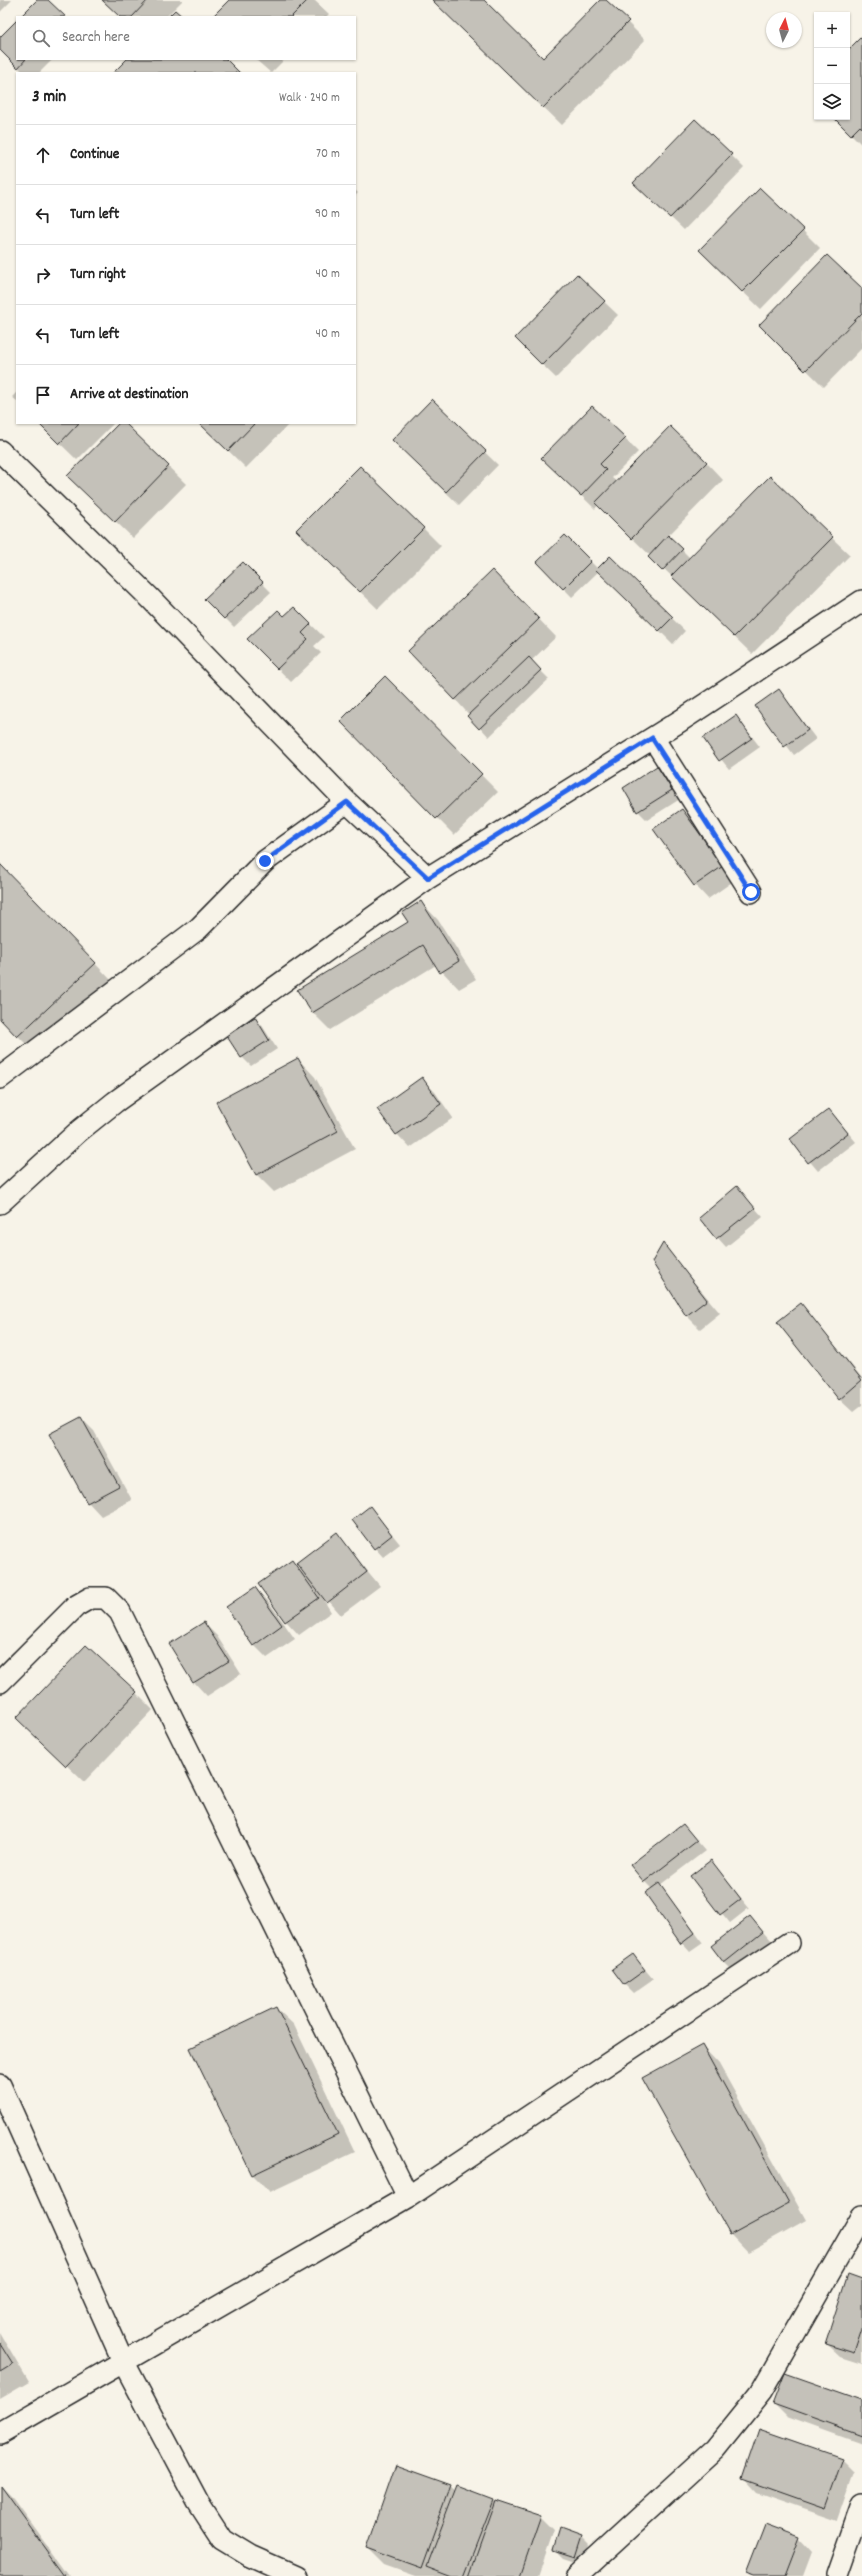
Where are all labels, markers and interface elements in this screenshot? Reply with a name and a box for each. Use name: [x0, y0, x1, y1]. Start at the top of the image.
north arrow: [766, 12, 802, 48]
map controls: [814, 12, 850, 120]
button: +: [814, 12, 850, 48]
search box: [16, 16, 356, 60]
icon: search: [30, 27, 52, 49]
text: Search here: [62, 27, 130, 49]
button: −: [814, 48, 850, 84]
button: layers: [814, 84, 850, 120]
text: 3 min: [32, 86, 66, 110]
text: Walk · 240 m: [279, 89, 340, 108]
icon: ahead: [32, 144, 54, 166]
text: Continue: [70, 144, 119, 166]
text: 70 m: [316, 145, 340, 164]
icon: left: [32, 204, 54, 226]
text: Turn left: [70, 204, 119, 226]
text: 90 m: [315, 205, 340, 224]
icon: right: [32, 264, 54, 286]
text: Turn right: [70, 264, 126, 286]
text: 40 m: [316, 265, 340, 284]
icon: left: [32, 324, 54, 346]
text: Turn left: [70, 324, 119, 346]
text: 40 m: [316, 325, 340, 344]
icon: arrive: [32, 384, 54, 406]
text: Arrive at destination: [70, 384, 188, 406]
route end: [256, 852, 274, 870]
route start: [742, 883, 760, 901]

